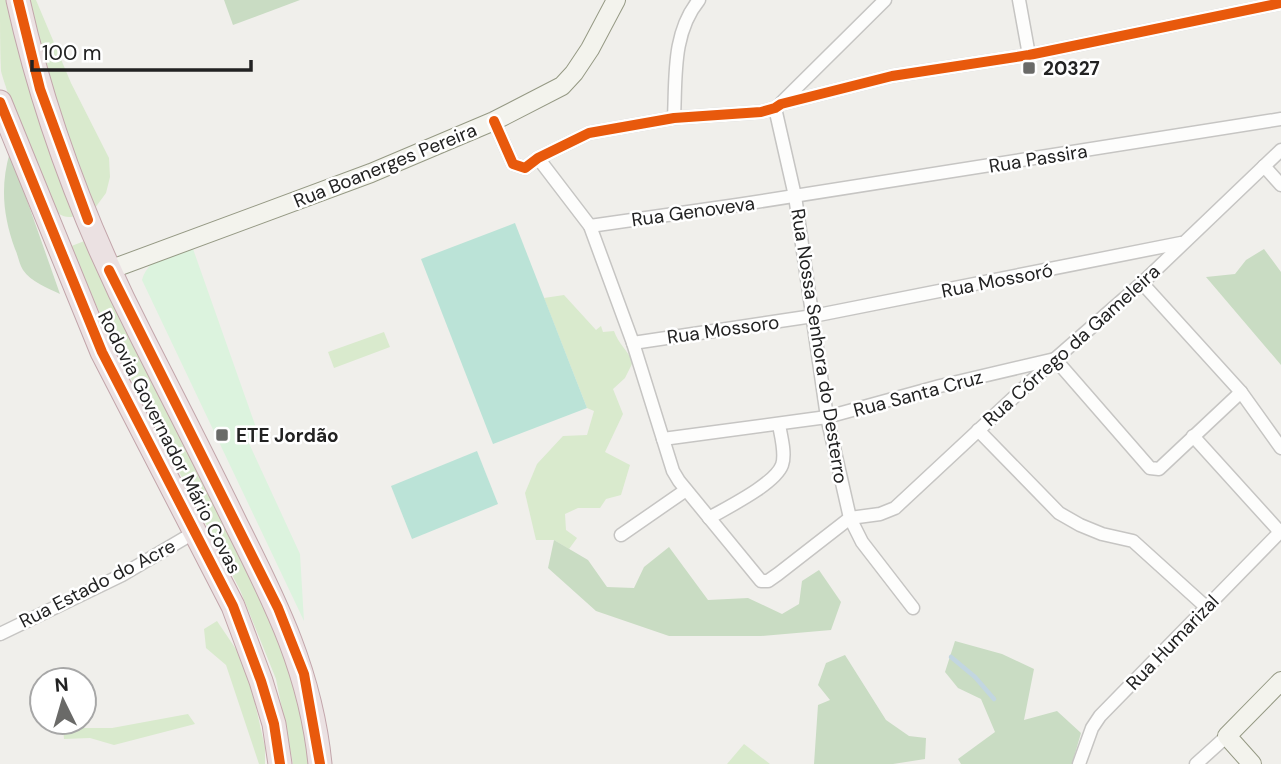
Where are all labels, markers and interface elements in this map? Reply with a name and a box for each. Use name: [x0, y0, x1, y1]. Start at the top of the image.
scale bar: [32, 28, 250, 72]
text: 100 m: [42, 39, 102, 67]
place label: 20327: [1043, 56, 1100, 81]
marker: 20327: [1021, 60, 1037, 76]
street label: Rua Boanerges Pereira: [290, 117, 480, 214]
street label: Rua Passira: [987, 138, 1089, 179]
street label: Rua Genoveva: [630, 190, 756, 233]
street label: Rua Nossa Senhora do Desterro: [785, 207, 854, 485]
street label: Rua Mossoró: [939, 257, 1055, 304]
street label: Rua Córrego da Gameleira: [977, 259, 1165, 432]
street label: Rodovia Governador Mário Covas: [92, 307, 247, 578]
street label: Rua Mossoro: [665, 309, 781, 350]
street label: Rua Santa Cruz: [851, 364, 986, 423]
place label: ETE Jordão: [236, 423, 339, 448]
marker: ETE Jordão: [214, 427, 230, 443]
street label: Rua Estado do Acre: [15, 533, 180, 634]
street label: Rua Humarizal: [1120, 589, 1224, 695]
north arrow: [28, 666, 98, 736]
text: N: [54, 672, 70, 698]

